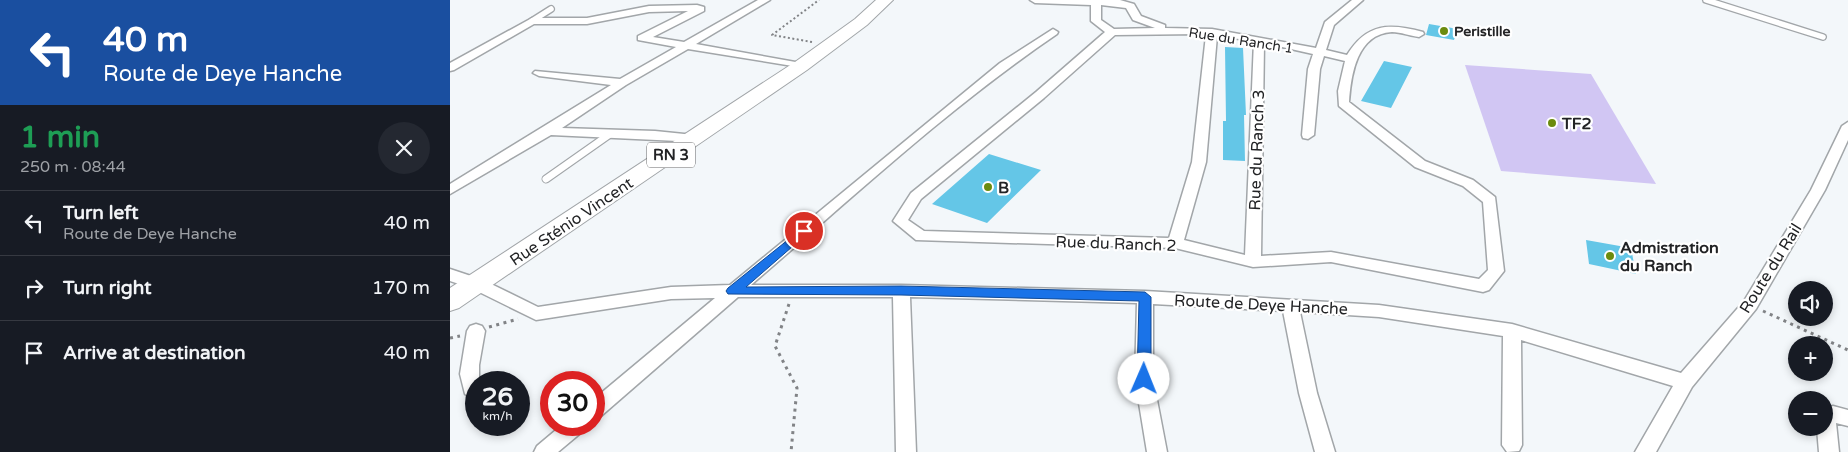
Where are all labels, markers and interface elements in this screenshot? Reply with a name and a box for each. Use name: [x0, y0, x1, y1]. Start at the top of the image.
text: 40 m: [103, 19, 188, 61]
icon: left: [20, 20, 85, 85]
place label: Peristille: [1454, 23, 1510, 40]
street label: Rue du Ranch 1: [1187, 24, 1295, 57]
marker: Peristille: [1438, 25, 1450, 37]
text: Route de Deye Hanche: [103, 61, 342, 87]
street label: Rue du Ranch 3: [1245, 89, 1269, 211]
place label: TF2: [1561, 114, 1592, 134]
marker: TF2: [1546, 117, 1558, 129]
text: 1 min: [20, 119, 100, 156]
button: close: [378, 122, 430, 174]
road number: RN 3: [647, 142, 695, 168]
text: 250 m · 08:44: [20, 157, 126, 177]
street label: Rue Sténio Vincent: [506, 173, 637, 270]
place label: B: [998, 178, 1009, 198]
marker: B: [982, 181, 994, 193]
text: Turn left: [63, 202, 139, 224]
icon: left: [20, 209, 48, 237]
pin: [783, 210, 825, 252]
text: 40 m: [384, 212, 430, 234]
icon: arrive: [790, 217, 818, 245]
street label: Route du Rail: [1735, 220, 1806, 317]
text: Route de Deye Hanche: [63, 224, 237, 244]
street label: Rue du Ranch 2: [1055, 232, 1177, 256]
place label: Admistration du Ranch: [1620, 238, 1719, 276]
marker: Admistration du Ranch: [1604, 250, 1616, 262]
icon: right: [20, 274, 48, 302]
text: Turn right: [63, 277, 151, 299]
text: 170 m: [372, 277, 430, 299]
map controls: [1788, 281, 1833, 436]
button: sound: [1788, 281, 1833, 326]
street label: Route de Deye Hanche: [1174, 290, 1348, 320]
button: +: [1788, 336, 1833, 381]
icon: arrive: [20, 339, 48, 367]
text: Arrive at destination: [63, 342, 246, 364]
text: 40 m: [384, 342, 430, 364]
position arrow: [1117, 352, 1169, 404]
speed limit sign: 30: [540, 371, 605, 436]
text: 26: [482, 382, 513, 412]
button: −: [1788, 391, 1833, 436]
text: km/h: [482, 409, 513, 423]

